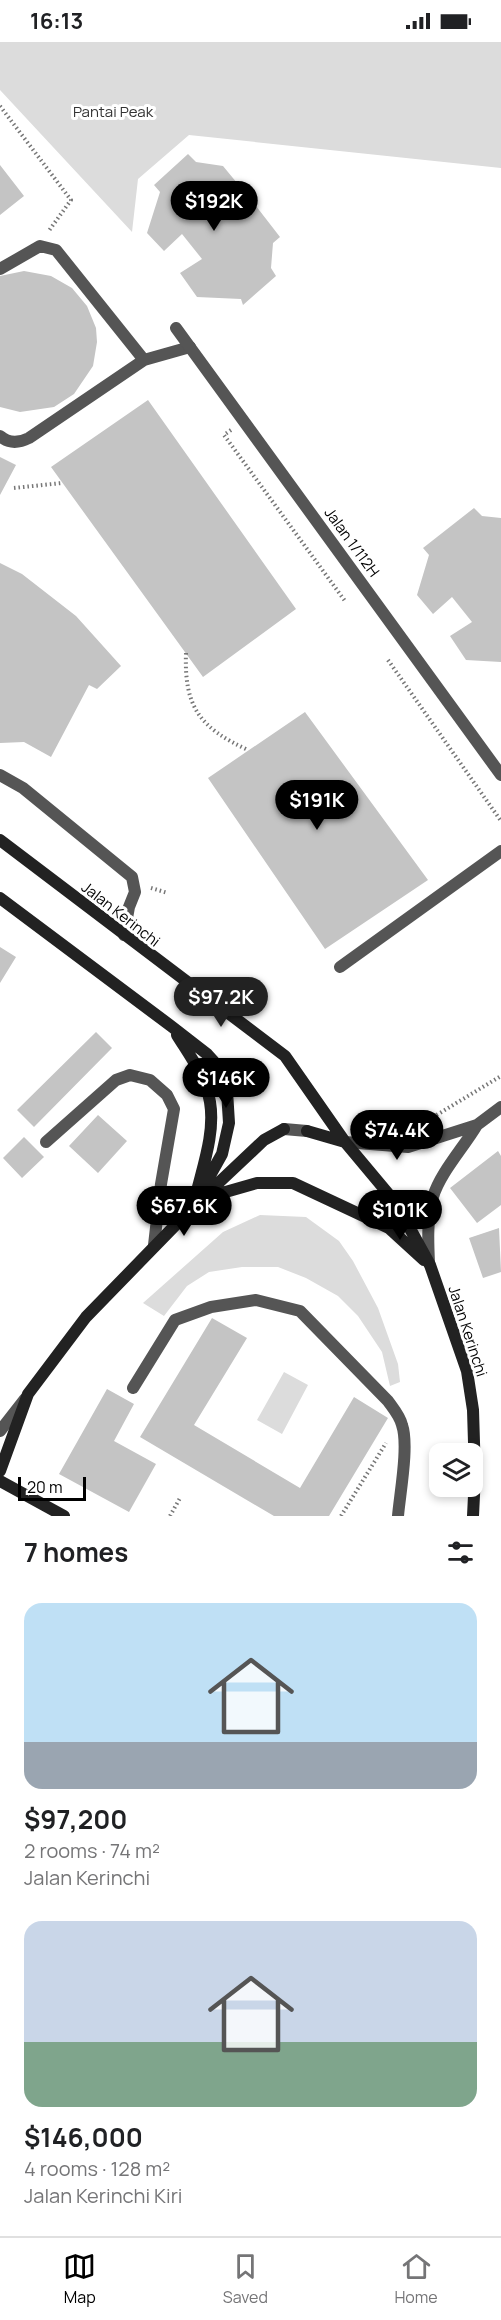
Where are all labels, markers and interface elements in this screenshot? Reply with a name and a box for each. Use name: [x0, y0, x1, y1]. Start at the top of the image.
text: 16:13: [30, 6, 83, 36]
park label: Pantai Peak: [73, 101, 154, 122]
pin: $192K: [172, 181, 256, 232]
text: $192K: [185, 187, 243, 214]
street label: Jalan 1/112H: [320, 503, 384, 581]
pin: $191K: [275, 780, 359, 831]
text: $191K: [289, 786, 345, 813]
street label: Jalan Kerinchi: [77, 877, 165, 951]
pin: $97.2K: [172, 977, 270, 1028]
text: $97.2K: [188, 983, 254, 1010]
pin: $146K: [184, 1058, 268, 1109]
text: $146K: [197, 1064, 255, 1091]
pin: $74.4K: [348, 1110, 446, 1161]
text: $74.4K: [364, 1116, 430, 1143]
pin: $67.6K: [135, 1186, 233, 1237]
pin: $101K: [358, 1190, 442, 1241]
text: $67.6K: [151, 1192, 217, 1219]
text: $101K: [372, 1196, 428, 1223]
street label: Jalan Kerinchi: [443, 1283, 493, 1379]
map controls: [429, 1443, 483, 1497]
button: layers: [429, 1443, 483, 1497]
scale bar: [18, 1474, 86, 1502]
text: 20 m: [27, 1476, 63, 1498]
text: 7 homes: [24, 1534, 128, 1570]
icon: filters: [444, 1536, 477, 1569]
icon: home: [197, 1642, 305, 1750]
text: $97,200: [24, 1801, 127, 1837]
text: 2 rooms · 74 m²: [24, 1837, 160, 1864]
text: Jalan Kerinchi: [24, 1864, 150, 1891]
icon: home: [197, 1960, 305, 2068]
text: $146,000: [24, 2119, 143, 2155]
text: 4 rooms · 128 m²: [24, 2155, 170, 2182]
text: Jalan Kerinchi Kiri: [24, 2182, 183, 2209]
tab: Map: [63, 2250, 96, 2308]
tab: Saved: [223, 2250, 268, 2308]
tab: Home: [394, 2250, 438, 2308]

